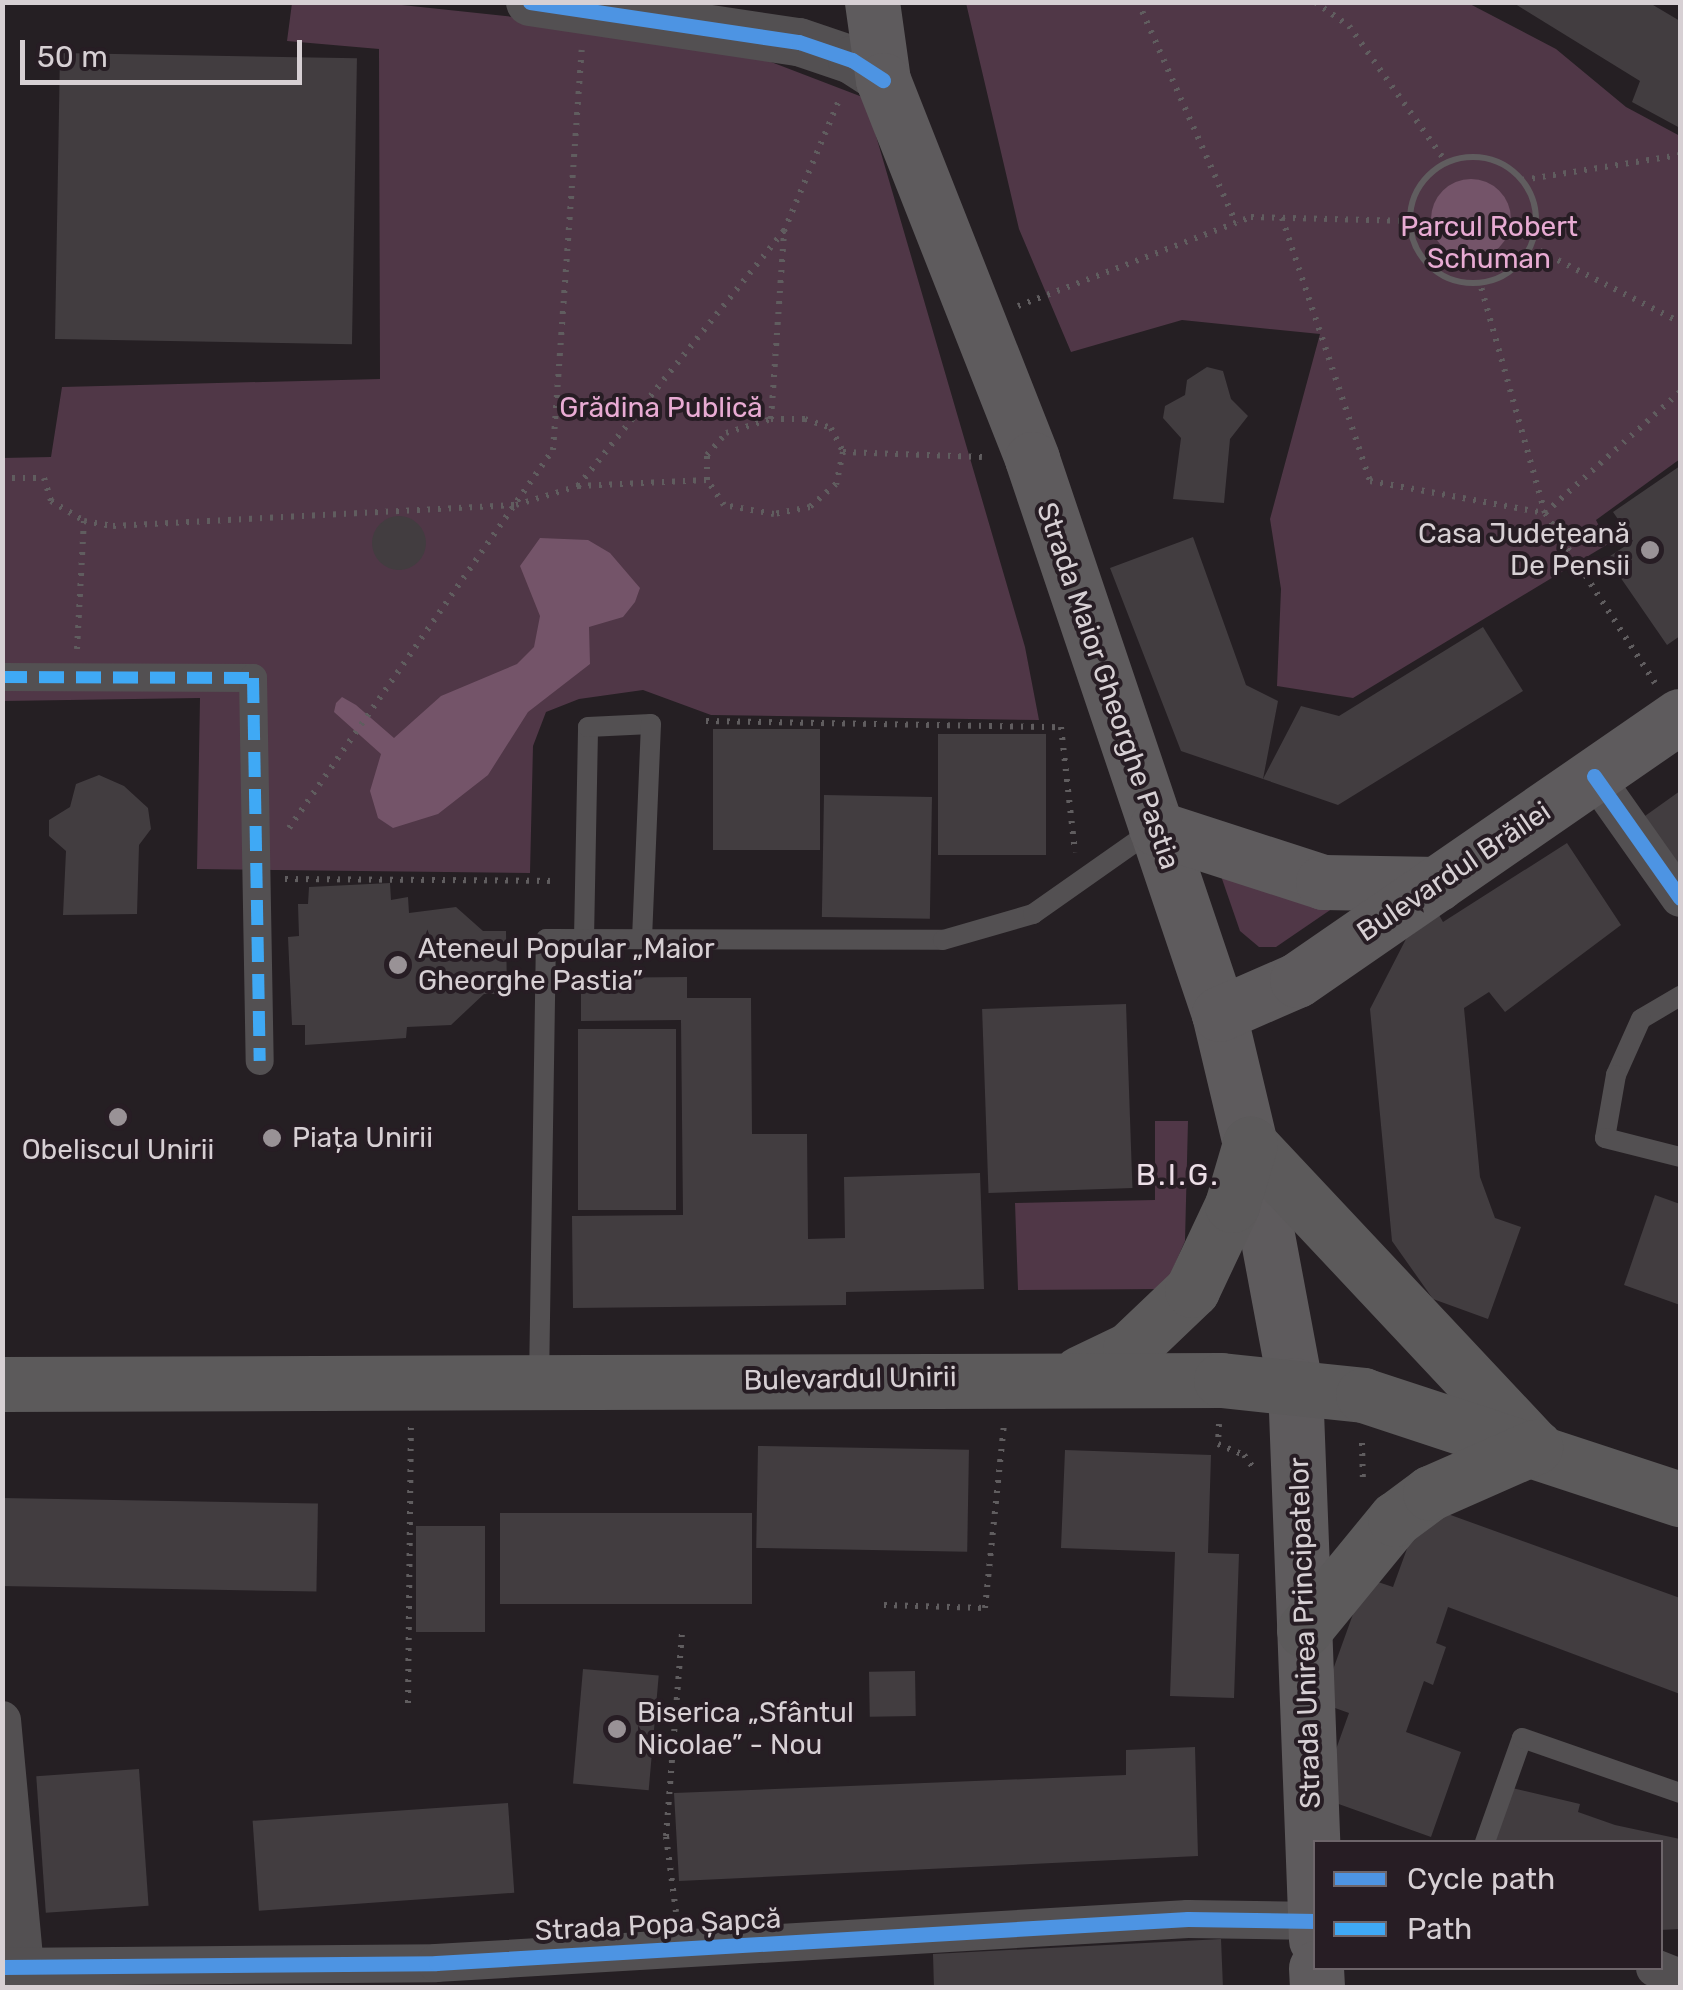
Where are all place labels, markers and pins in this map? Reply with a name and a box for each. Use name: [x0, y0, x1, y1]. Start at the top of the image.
place label: Casa Județeană De Pensii: [1418, 517, 1630, 583]
marker: Casa Județeană De Pensii: [1639, 539, 1661, 561]
place label: Ateneul Popular „Maior Gheorghe Pastia”: [418, 932, 715, 998]
marker: Ateneul Popular „Maior Gheorghe Pastia”: [387, 954, 409, 976]
marker: Obeliscul Unirii: [107, 1106, 129, 1128]
place label: Piața Unirii: [292, 1121, 433, 1155]
marker: Piața Unirii: [261, 1127, 283, 1149]
place label: Obeliscul Unirii: [22, 1133, 214, 1167]
place label: Biserica „Sfântul Nicolae” - Nou: [637, 1696, 854, 1762]
marker: Biserica „Sfântul Nicolae” - Nou: [606, 1718, 628, 1740]

